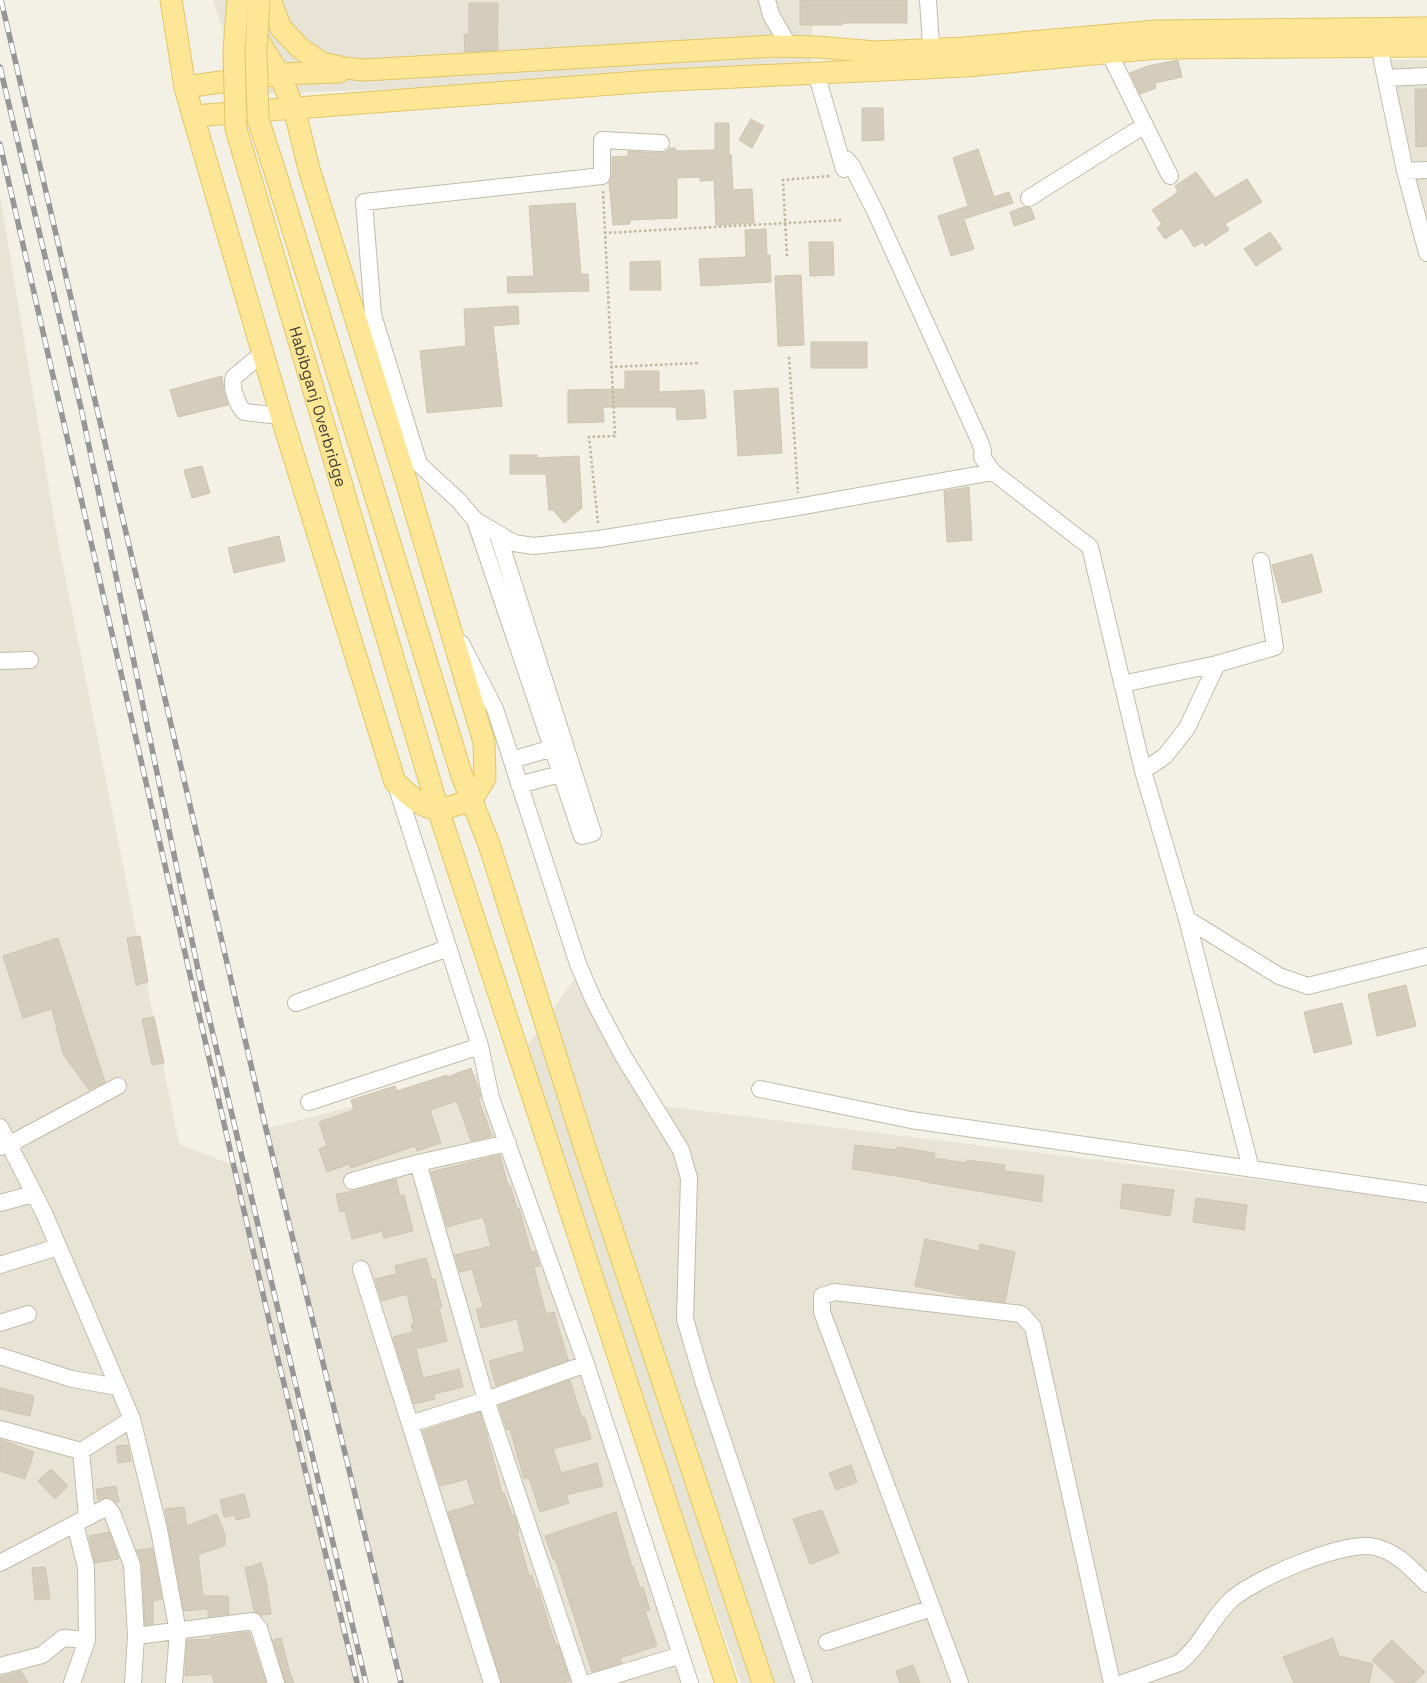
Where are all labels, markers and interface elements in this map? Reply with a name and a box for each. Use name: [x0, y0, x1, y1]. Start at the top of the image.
street label: Habibganj Overbridge: [285, 324, 352, 489]

